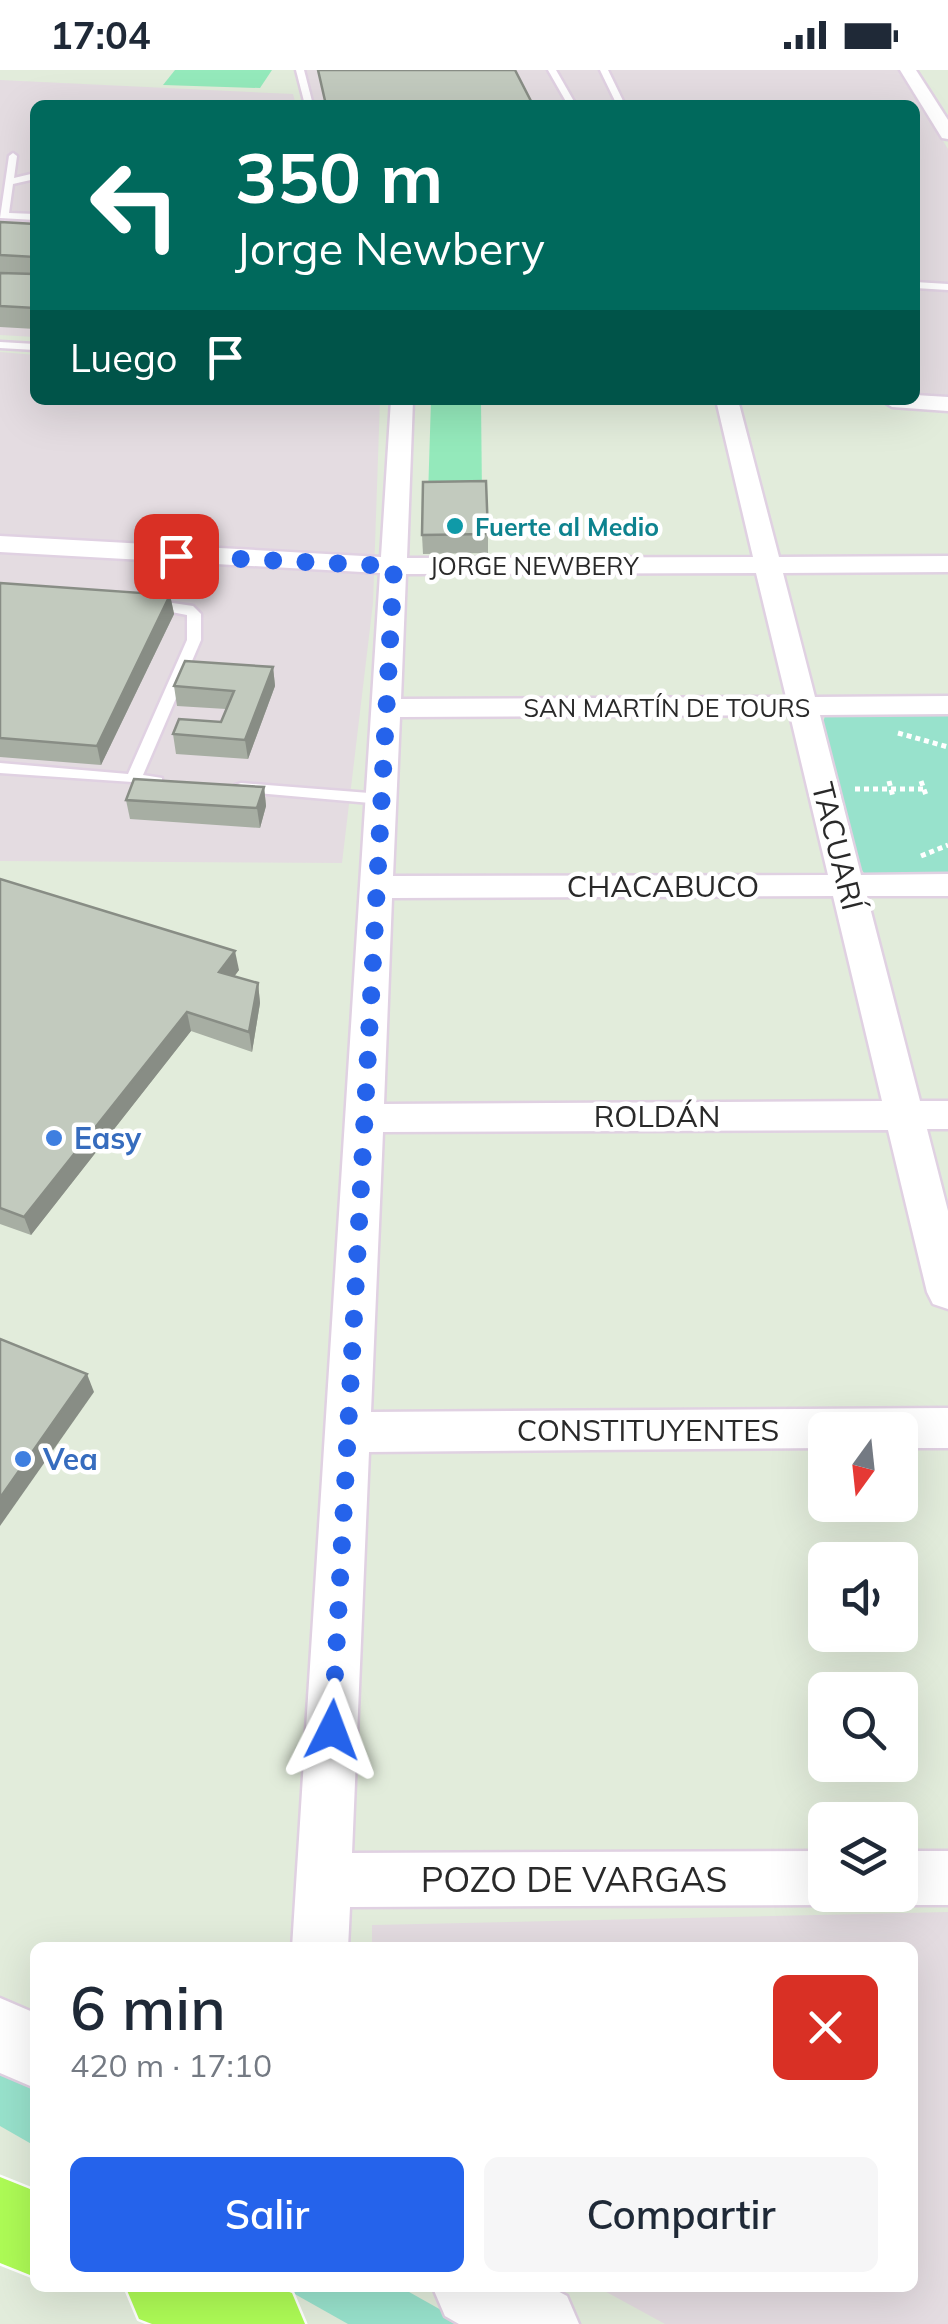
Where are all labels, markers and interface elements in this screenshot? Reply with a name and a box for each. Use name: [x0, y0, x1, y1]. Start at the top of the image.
text: 17:04: [50, 11, 151, 59]
text: 350 m: [235, 133, 443, 221]
icon: left: [70, 140, 200, 270]
text: Jorge Newbery: [235, 220, 545, 276]
icon: arrive: [198, 330, 253, 385]
text: Luego: [70, 334, 178, 382]
place label: Fuerte al Medio: [475, 511, 659, 542]
pin: [134, 514, 219, 599]
marker: Fuerte al Medio: [444, 515, 466, 537]
icon: arrive: [149, 529, 204, 584]
street label: JORGE NEWBERY: [429, 550, 639, 581]
street label: SAN MARTÍN DE TOURS: [524, 692, 810, 723]
street label: TACUARÍ: [804, 778, 873, 916]
street label: CHACABUCO: [567, 867, 759, 905]
street label: ROLDÁN: [594, 1097, 720, 1135]
place label: Easy: [74, 1119, 142, 1157]
marker: Easy: [43, 1127, 65, 1149]
street label: CONSTITUYENTES: [517, 1411, 779, 1449]
north arrow: [808, 1412, 918, 1522]
map controls: [808, 1412, 918, 1912]
place label: Vea: [42, 1440, 98, 1478]
marker: Vea: [12, 1448, 34, 1470]
button: sound: [808, 1542, 918, 1652]
button: search: [808, 1672, 918, 1782]
position arrow: [280, 1678, 384, 1782]
button: layers: [808, 1802, 918, 1912]
street label: POZO DE VARGAS: [421, 1857, 727, 1901]
text: 6 min: [70, 1970, 226, 2045]
button: close: [773, 1975, 878, 2080]
text: 420 m · 17:10: [70, 2045, 272, 2085]
button: Salir: [70, 2157, 464, 2272]
button: Compartir: [484, 2157, 878, 2272]

